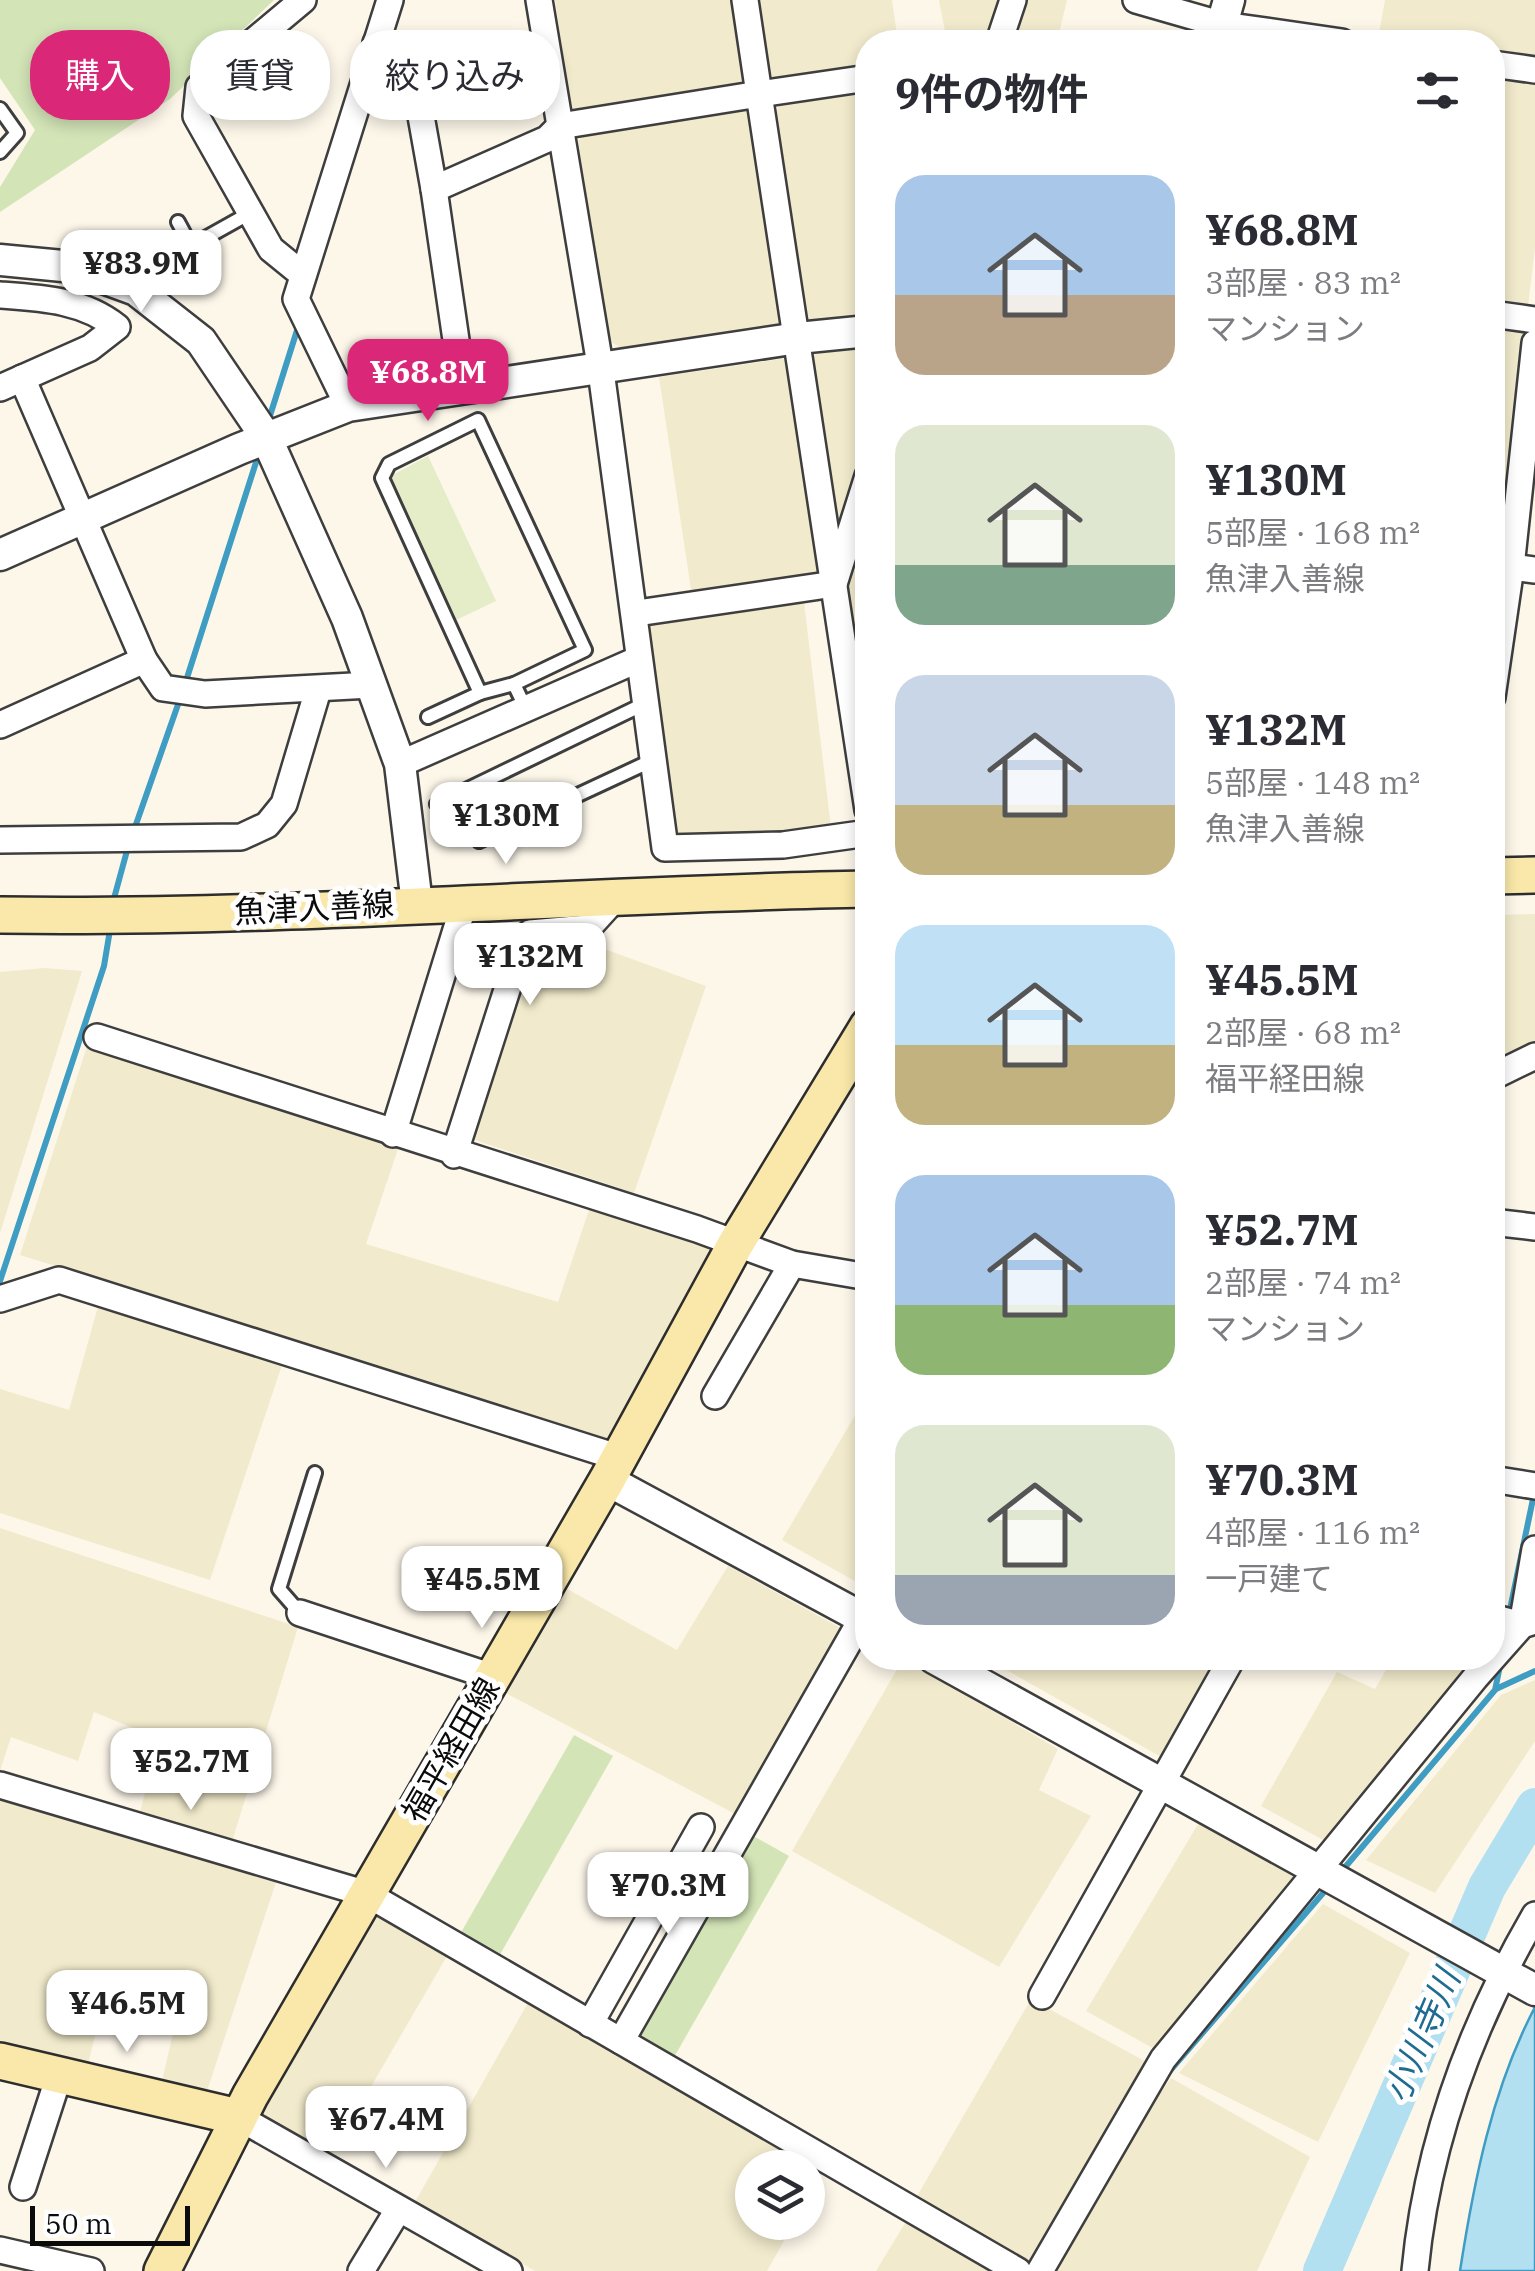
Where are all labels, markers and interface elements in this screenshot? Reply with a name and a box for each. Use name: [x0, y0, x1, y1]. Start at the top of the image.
chip: 購入: [30, 30, 170, 120]
chip: 賃貸: [190, 30, 330, 120]
chip: 絞り込み: [350, 30, 560, 120]
icon: filters: [1410, 63, 1465, 118]
text: 9件の物件: [895, 66, 1088, 121]
text: ¥68.8M: [1205, 202, 1359, 257]
icon: home: [975, 215, 1095, 335]
pin: ¥83.9M: [60, 230, 222, 315]
text: ¥83.9M: [82, 241, 200, 283]
text: 3部屋 · 83 m²: [1205, 261, 1401, 303]
text: マンション: [1205, 307, 1365, 349]
pin: ¥68.8M: [347, 339, 509, 424]
text: ¥68.8M: [369, 350, 487, 392]
text: ¥130M: [1205, 452, 1347, 507]
icon: home: [975, 465, 1095, 585]
text: 5部屋 · 168 m²: [1205, 511, 1420, 553]
text: 魚津入善線: [1205, 557, 1365, 599]
text: ¥132M: [1205, 702, 1347, 757]
icon: home: [975, 715, 1095, 835]
text: 5部屋 · 148 m²: [1205, 761, 1420, 803]
pin: ¥130M: [436, 782, 576, 867]
text: ¥130M: [452, 793, 560, 835]
text: 魚津入善線: [1205, 807, 1365, 849]
street label: 魚津入善線: [233, 882, 395, 932]
pin: ¥132M: [460, 923, 600, 1008]
text: ¥132M: [476, 934, 584, 976]
text: ¥45.5M: [1205, 952, 1359, 1007]
icon: home: [975, 965, 1095, 1085]
text: 2部屋 · 68 m²: [1205, 1011, 1401, 1053]
text: 福平経田線: [1205, 1057, 1365, 1099]
text: ¥52.7M: [1205, 1202, 1359, 1257]
icon: home: [975, 1215, 1095, 1335]
text: 2部屋 · 74 m²: [1205, 1261, 1401, 1303]
text: マンション: [1205, 1307, 1365, 1349]
text: ¥70.3M: [1205, 1452, 1359, 1507]
icon: home: [975, 1465, 1095, 1585]
text: 4部屋 · 116 m²: [1205, 1511, 1420, 1553]
pin: ¥45.5M: [401, 1546, 563, 1631]
text: ¥45.5M: [423, 1557, 541, 1599]
text: 一戸建て: [1205, 1557, 1333, 1599]
street label: 福平経田線: [392, 1670, 508, 1829]
pin: ¥52.7M: [110, 1728, 272, 1813]
text: ¥52.7M: [132, 1739, 250, 1781]
pin: ¥70.3M: [587, 1852, 749, 1937]
text: ¥70.3M: [609, 1863, 727, 1905]
water label: 小川寺川: [1373, 1959, 1471, 2109]
pin: ¥46.5M: [46, 1970, 208, 2055]
text: ¥46.5M: [68, 1981, 186, 2023]
pin: ¥67.4M: [305, 2086, 467, 2171]
text: ¥67.4M: [327, 2097, 445, 2139]
map controls: [735, 2150, 825, 2240]
button: layers: [735, 2150, 825, 2240]
scale bar: [30, 2201, 190, 2246]
text: 50 m: [45, 2205, 112, 2242]

